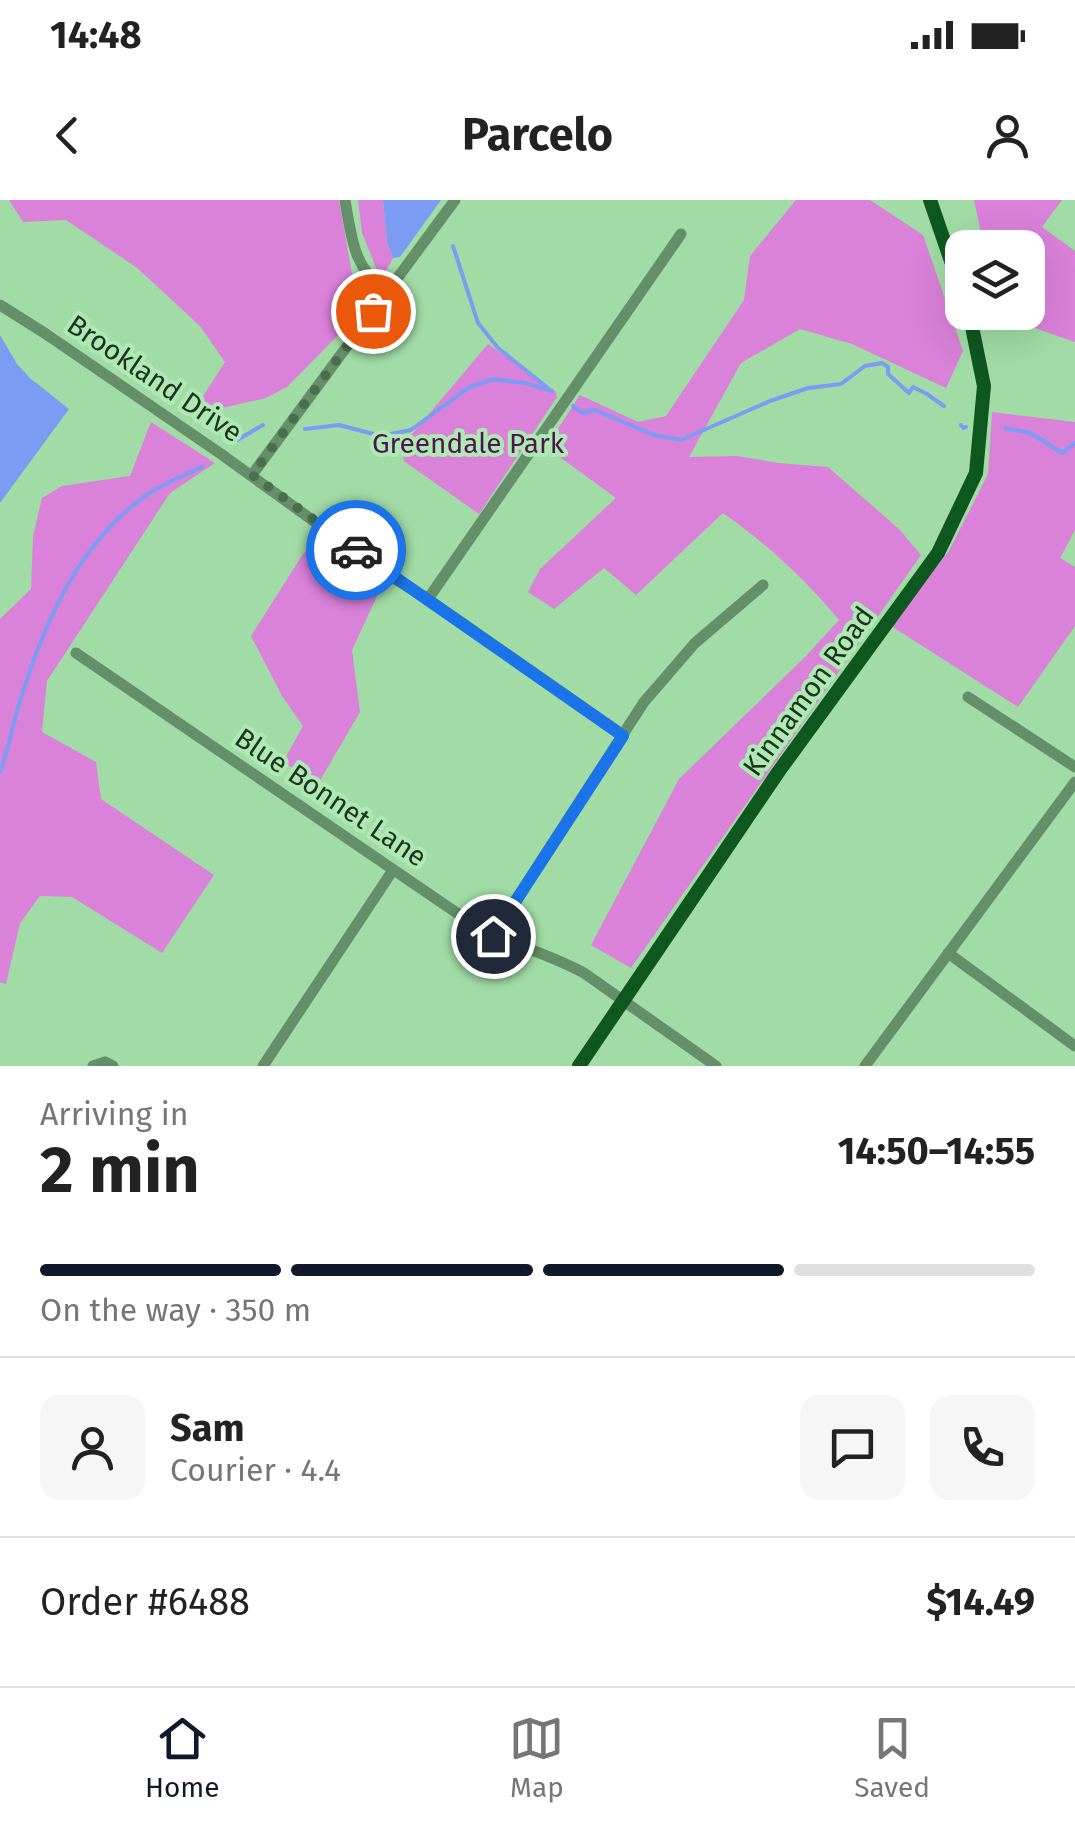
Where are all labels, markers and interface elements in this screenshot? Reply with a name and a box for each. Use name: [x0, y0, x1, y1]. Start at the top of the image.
text: 14:48: [50, 12, 142, 58]
icon: back: [40, 108, 95, 163]
text: Parcelo: [462, 108, 613, 162]
icon: person: [980, 108, 1035, 163]
map controls: [945, 230, 1045, 330]
button: layers: [945, 230, 1045, 330]
pin: [331, 269, 416, 354]
icon: bag: [346, 284, 401, 339]
street label: Brookland Drive: [61, 308, 248, 449]
park label: Greendale Park: [372, 427, 565, 460]
courier: [306, 500, 406, 600]
icon: car: [329, 523, 384, 578]
street label: Kinnamon Road: [736, 600, 881, 782]
street label: Blue Bonnet Lane: [229, 721, 433, 874]
pin: [451, 894, 536, 979]
icon: home: [466, 909, 521, 964]
text: Arriving in: [40, 1095, 188, 1133]
text: 14:50–14:55: [838, 1128, 1035, 1174]
text: 2 min: [40, 1131, 200, 1209]
text: On the way · 350 m: [40, 1291, 311, 1329]
button: person: [40, 1395, 145, 1500]
button: chat: [800, 1395, 905, 1500]
button: phone: [930, 1395, 1035, 1500]
text: Sam: [170, 1405, 245, 1451]
text: Courier · 4.4: [170, 1451, 341, 1489]
text: Order #6488: [40, 1579, 250, 1625]
text: $14.49: [926, 1579, 1035, 1625]
tab: Home: [145, 1711, 220, 1804]
tab: Map: [509, 1711, 564, 1804]
tab: Saved: [854, 1711, 930, 1804]

